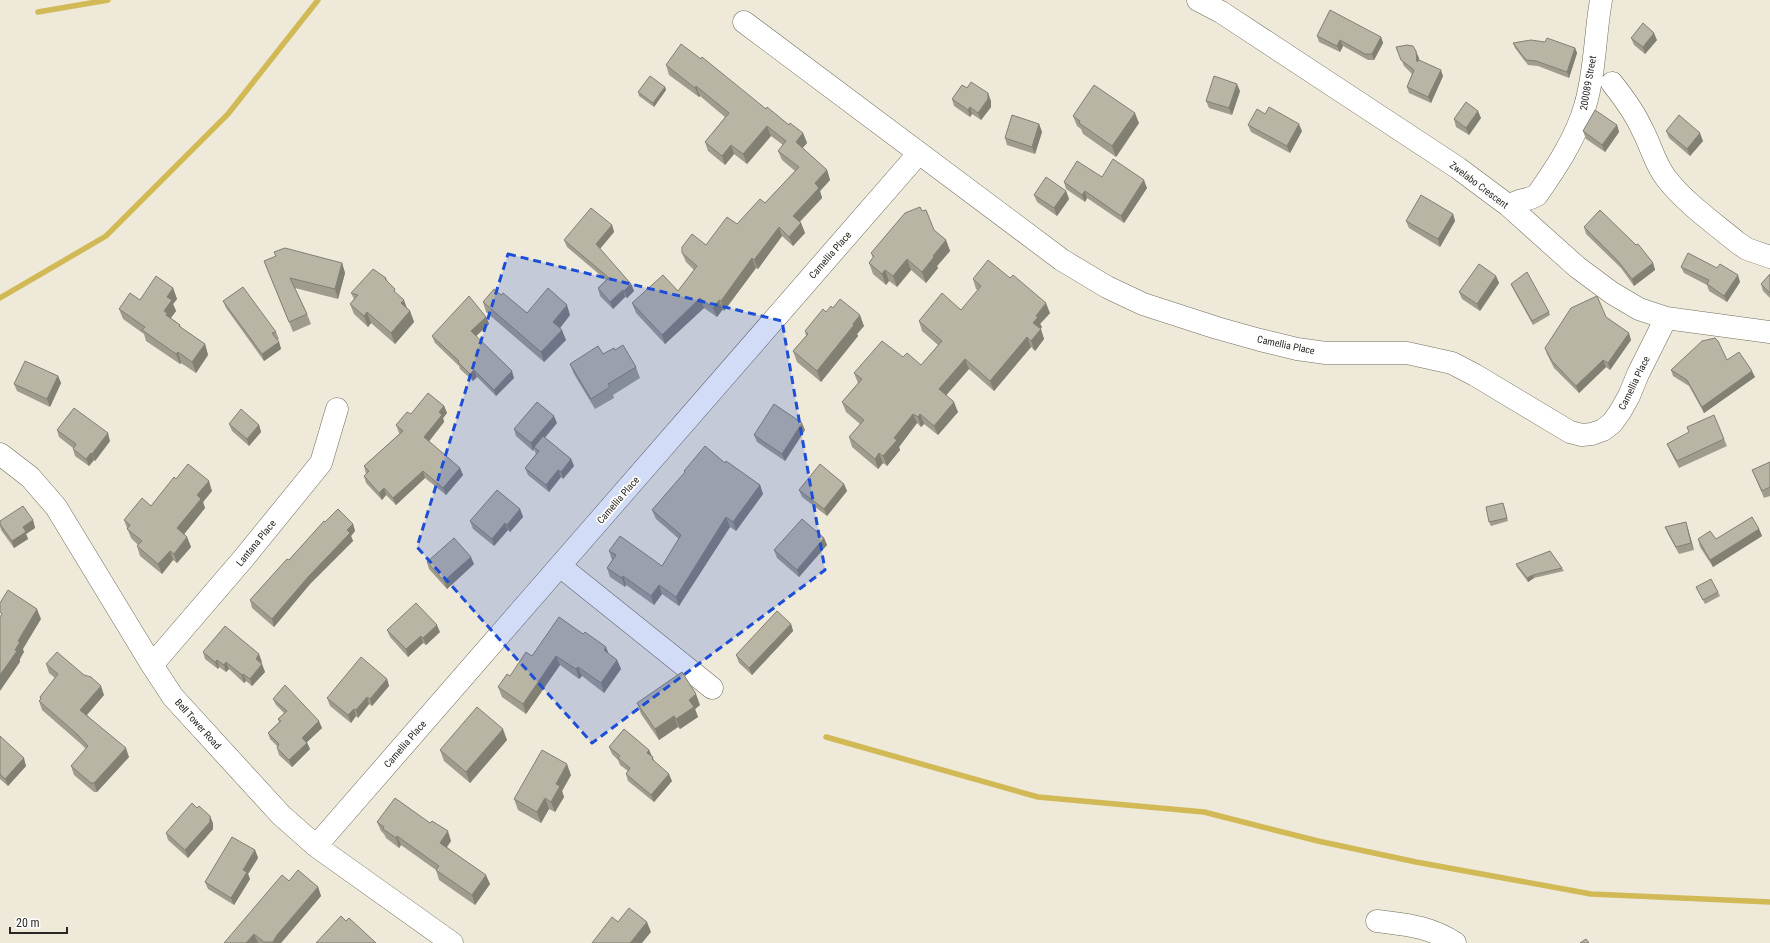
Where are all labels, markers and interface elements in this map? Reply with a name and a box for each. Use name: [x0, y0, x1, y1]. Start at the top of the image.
street label: 200089 Street: [1578, 55, 1598, 111]
street label: Zwelabo Crescent: [1447, 159, 1511, 211]
street label: Camellia Place: [807, 229, 854, 281]
street label: Camellia Place: [1256, 334, 1316, 357]
street label: Camellia Place: [1616, 354, 1652, 412]
street label: Camellia Place: [595, 474, 642, 526]
street label: Lantana Place: [234, 518, 278, 568]
street label: Bell Tower Road: [173, 697, 223, 751]
street label: Camellia Place: [382, 718, 429, 770]
scale bar: [10, 909, 67, 935]
text: 20 m: [16, 916, 40, 930]

